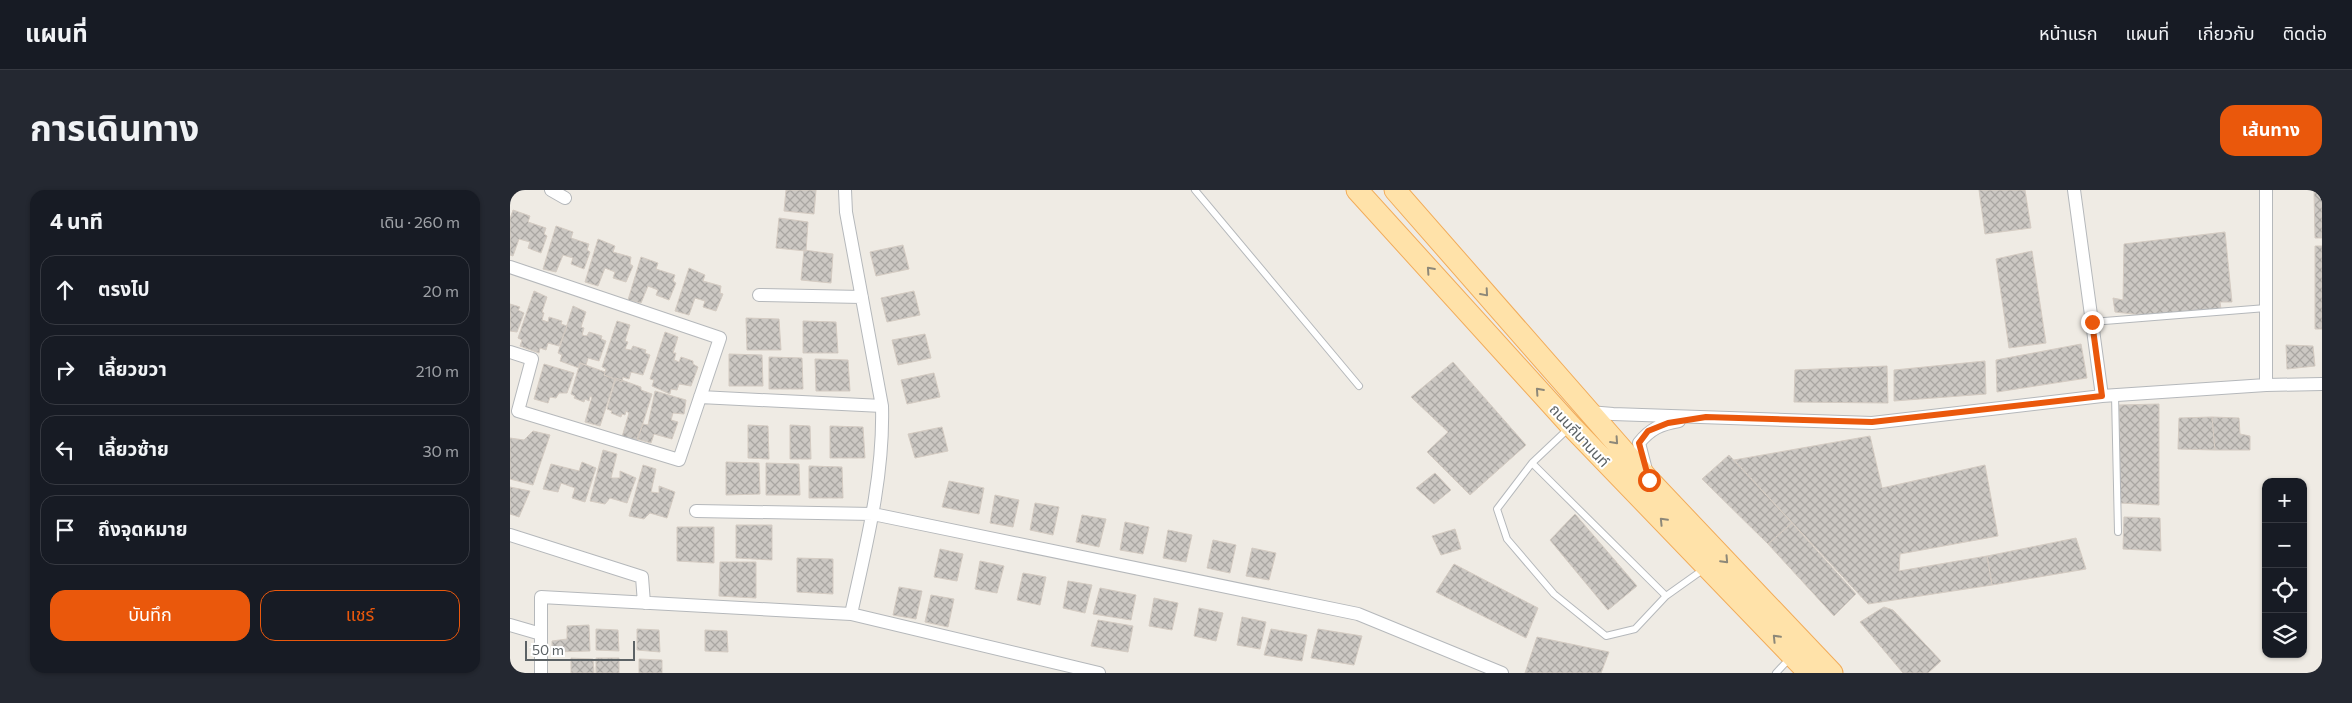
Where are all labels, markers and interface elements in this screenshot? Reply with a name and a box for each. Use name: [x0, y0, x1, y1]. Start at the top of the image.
text: แผนที่: [25, 18, 88, 47]
text: หน้าแรก: [2039, 22, 2097, 44]
text: แผนที่: [2125, 22, 2169, 44]
text: เกี่ยวกับ: [2197, 22, 2255, 44]
text: ติดต่อ: [2283, 22, 2327, 44]
text: การเดินทาง: [30, 105, 199, 148]
button: เส้นทาง: [2220, 105, 2322, 156]
text: 4 นาที: [50, 208, 103, 233]
text: เดิน · 260 m: [380, 212, 460, 231]
one-way arrow: [1426, 267, 1435, 276]
icon: ahead: [51, 276, 79, 304]
text: ตรงไป: [98, 277, 150, 300]
text: 20 m: [423, 281, 459, 300]
one-way arrow: [1479, 287, 1488, 296]
route end: [2081, 311, 2104, 334]
icon: right: [51, 356, 79, 384]
text: เลี้ยวขวา: [98, 357, 167, 380]
text: 210 m: [416, 361, 459, 380]
one-way arrow: [1536, 387, 1545, 396]
street label: ถนนถีนานนท์: [1546, 400, 1614, 470]
icon: left: [51, 436, 79, 464]
one-way arrow: [1609, 436, 1618, 445]
text: เลี้ยวซ้าย: [98, 437, 169, 460]
text: 30 m: [422, 441, 459, 460]
route start: [1638, 469, 1661, 492]
map controls: [2262, 478, 2307, 658]
button: +: [2262, 478, 2307, 523]
icon: arrive: [51, 516, 79, 544]
text: ถึงจุดหมาย: [98, 517, 188, 540]
one-way arrow: [1660, 518, 1669, 527]
button: −: [2262, 523, 2307, 568]
one-way arrow: [1720, 555, 1729, 564]
button: locate: [2262, 568, 2307, 613]
button: บันทึก: [50, 590, 250, 641]
button: แชร์: [260, 590, 460, 641]
button: layers: [2262, 613, 2307, 658]
one-way arrow: [1773, 634, 1782, 643]
scale bar: [525, 638, 635, 661]
text: 50 m: [532, 641, 564, 658]

